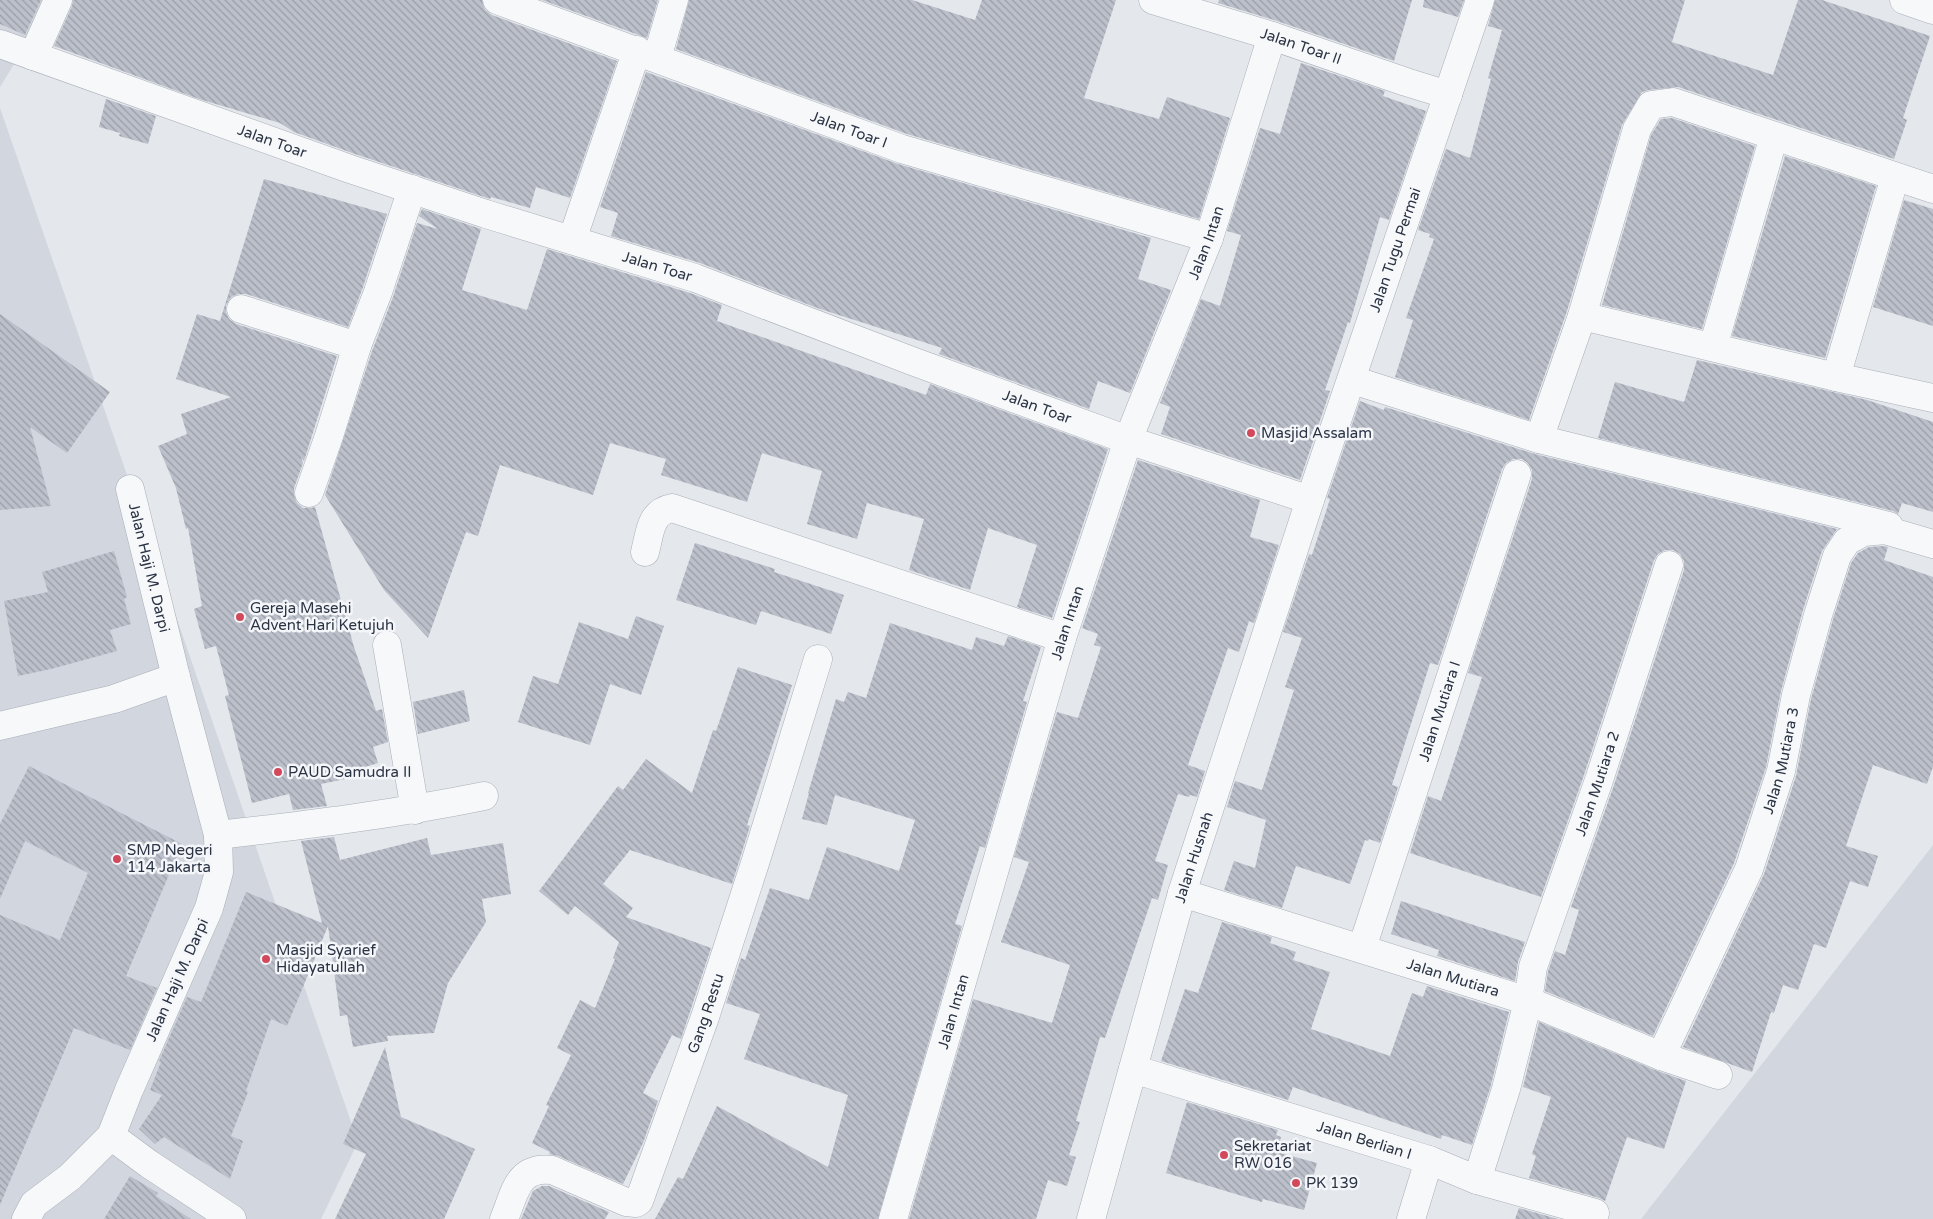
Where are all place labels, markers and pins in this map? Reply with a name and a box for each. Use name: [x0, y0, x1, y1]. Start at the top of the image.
place label: Masjid Assalam: [1261, 424, 1372, 442]
marker: Masjid Assalam: [1245, 427, 1257, 439]
place label: Gereja Masehi Advent Hari Ketujuh: [250, 599, 394, 634]
marker: Gereja Masehi Advent Hari Ketujuh: [234, 611, 246, 623]
place label: PAUD Samudra II: [288, 763, 411, 781]
marker: PAUD Samudra II: [272, 766, 284, 778]
place label: SMP Negeri 114 Jakarta: [127, 841, 212, 876]
marker: SMP Negeri 114 Jakarta: [111, 853, 123, 865]
place label: Masjid Syarief Hidayatullah: [276, 941, 376, 976]
marker: Masjid Syarief Hidayatullah: [260, 953, 272, 965]
place label: Sekretariat RW 016: [1234, 1137, 1312, 1172]
marker: Sekretariat RW 016: [1218, 1149, 1230, 1161]
place label: PK 139: [1306, 1174, 1358, 1192]
marker: PK 139: [1290, 1177, 1302, 1189]

